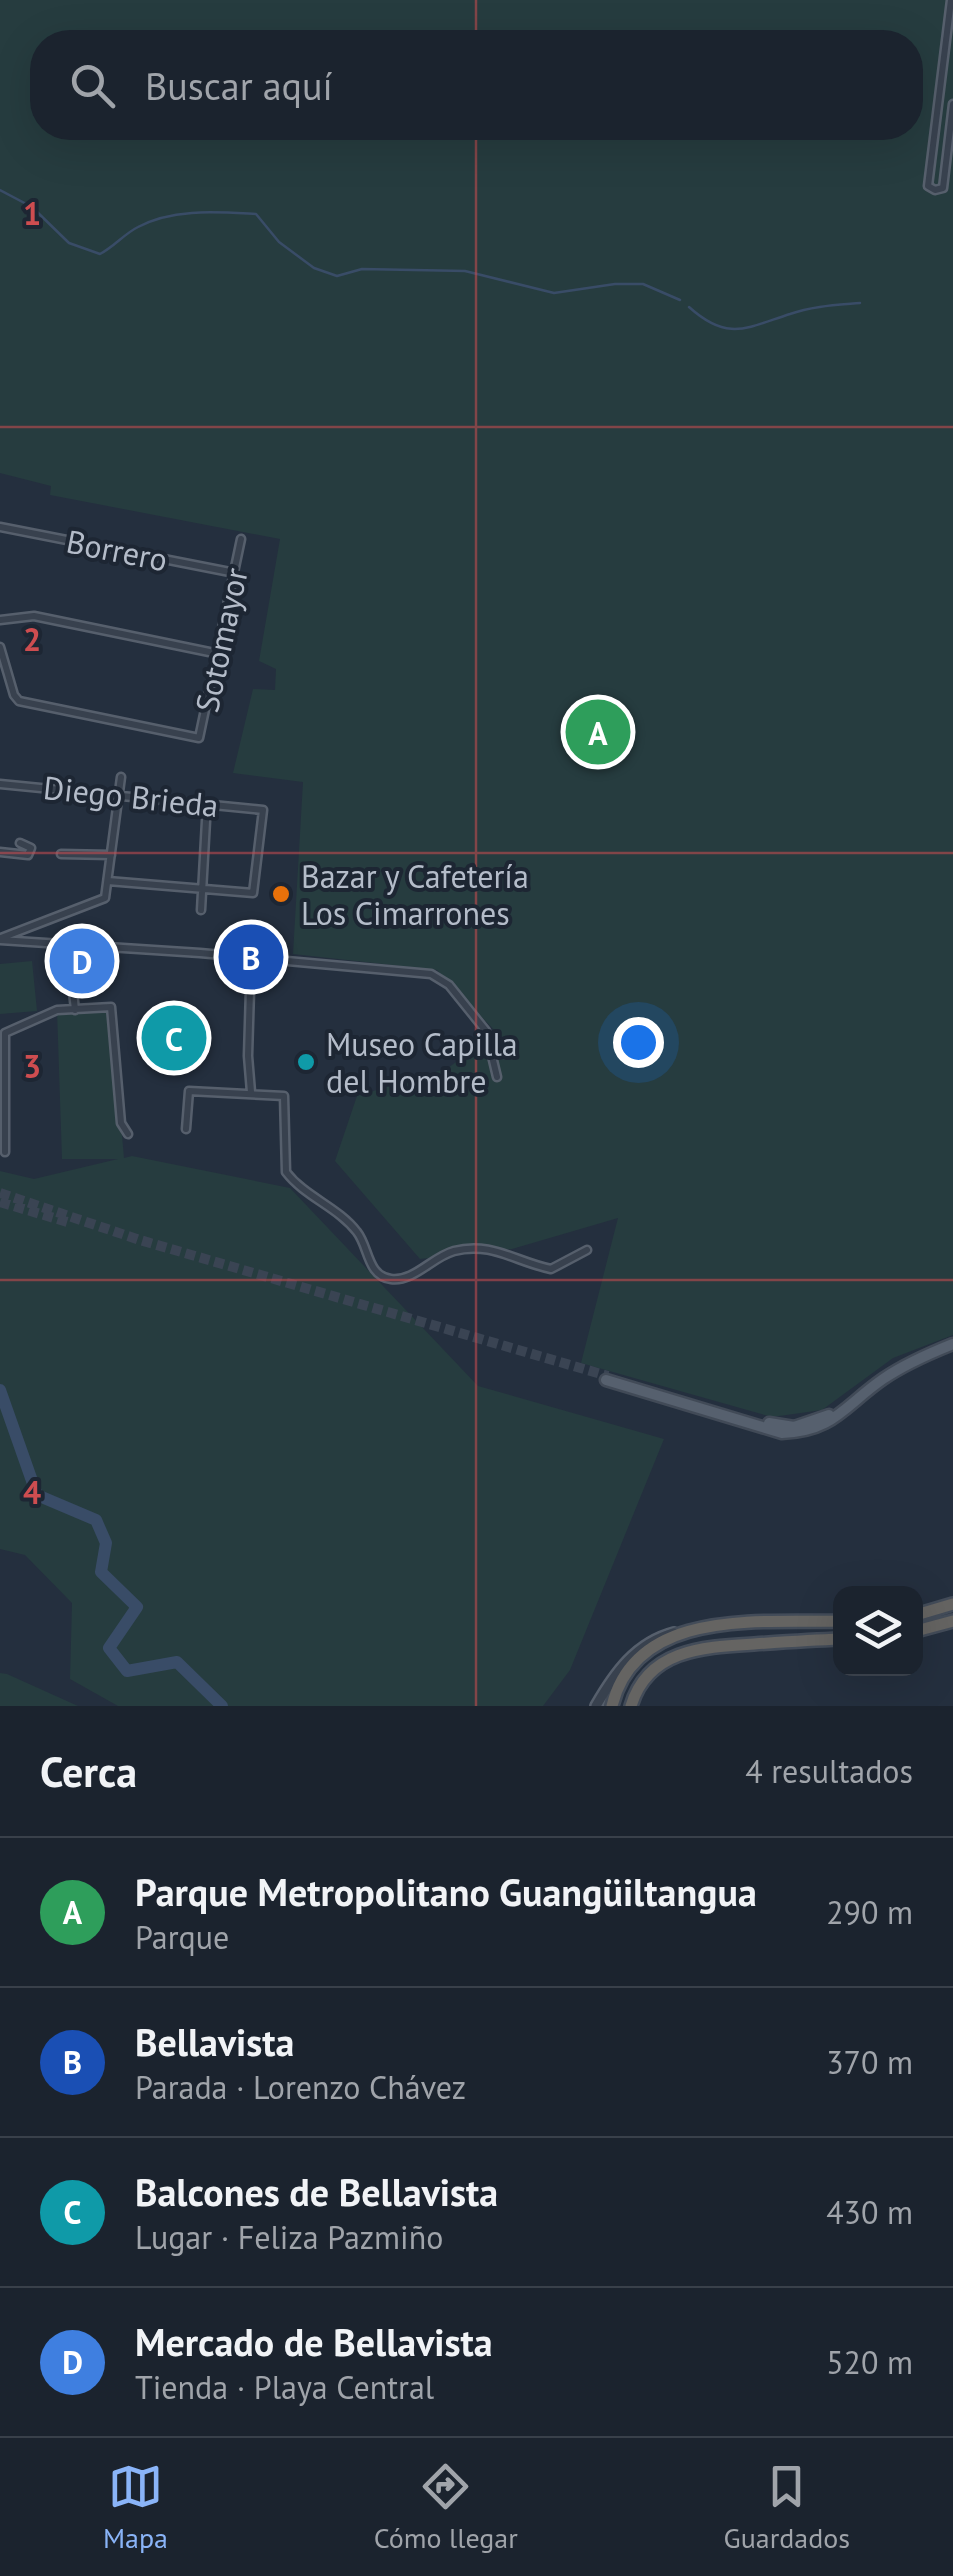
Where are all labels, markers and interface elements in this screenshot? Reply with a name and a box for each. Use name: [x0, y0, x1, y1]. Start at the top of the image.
search box: [30, 30, 923, 140]
icon: search: [65, 58, 120, 113]
text: Buscar aquí: [145, 61, 333, 110]
text: 1: [23, 192, 41, 234]
street label: Borrero: [63, 520, 171, 580]
street label: Sotomayor: [185, 564, 257, 716]
text: 2: [23, 618, 41, 660]
pin: A: [566, 694, 630, 770]
street label: Diego Brieda: [41, 766, 221, 826]
place label: Bazar y Cafetería Los Cimarrones: [301, 855, 529, 934]
marker: Bazar y Cafetería Los Cimarrones: [270, 883, 292, 905]
pin: B: [218, 920, 284, 994]
pin: D: [49, 924, 114, 998]
pin: C: [142, 1000, 206, 1076]
your location: [613, 1017, 664, 1068]
place label: Museo Capilla del Hombre: [326, 1023, 518, 1102]
text: 3: [23, 1045, 41, 1087]
marker: Museo Capilla del Hombre: [295, 1051, 317, 1073]
text: 4: [23, 1471, 41, 1513]
map controls: [833, 1586, 923, 1676]
button: layers: [833, 1586, 923, 1676]
text: Cerca: [40, 1744, 137, 1799]
text: 4 resultados: [745, 1750, 913, 1792]
text: Parque Metropolitano Guangüiltangua: [135, 1867, 757, 1916]
text: A: [63, 1891, 82, 1933]
text: 290 m: [826, 1891, 913, 1933]
text: Parque: [135, 1916, 229, 1958]
text: Bellavista: [135, 2017, 294, 2066]
text: B: [63, 2041, 82, 2083]
text: 370 m: [826, 2041, 913, 2083]
text: Parada · Lorenzo Chávez: [135, 2066, 466, 2108]
text: Balcones de Bellavista: [135, 2167, 498, 2216]
text: C: [64, 2191, 81, 2233]
text: 430 m: [826, 2191, 913, 2233]
text: Lugar · Feliza Pazmiño: [135, 2216, 443, 2258]
text: Mercado de Bellavista: [135, 2317, 493, 2366]
text: D: [62, 2341, 83, 2383]
text: 520 m: [826, 2341, 913, 2383]
text: Tienda · Playa Central: [135, 2366, 434, 2408]
tab: Mapa: [103, 2459, 168, 2556]
tab: Cómo llegar: [374, 2459, 518, 2556]
tab: Guardados: [724, 2459, 850, 2556]

